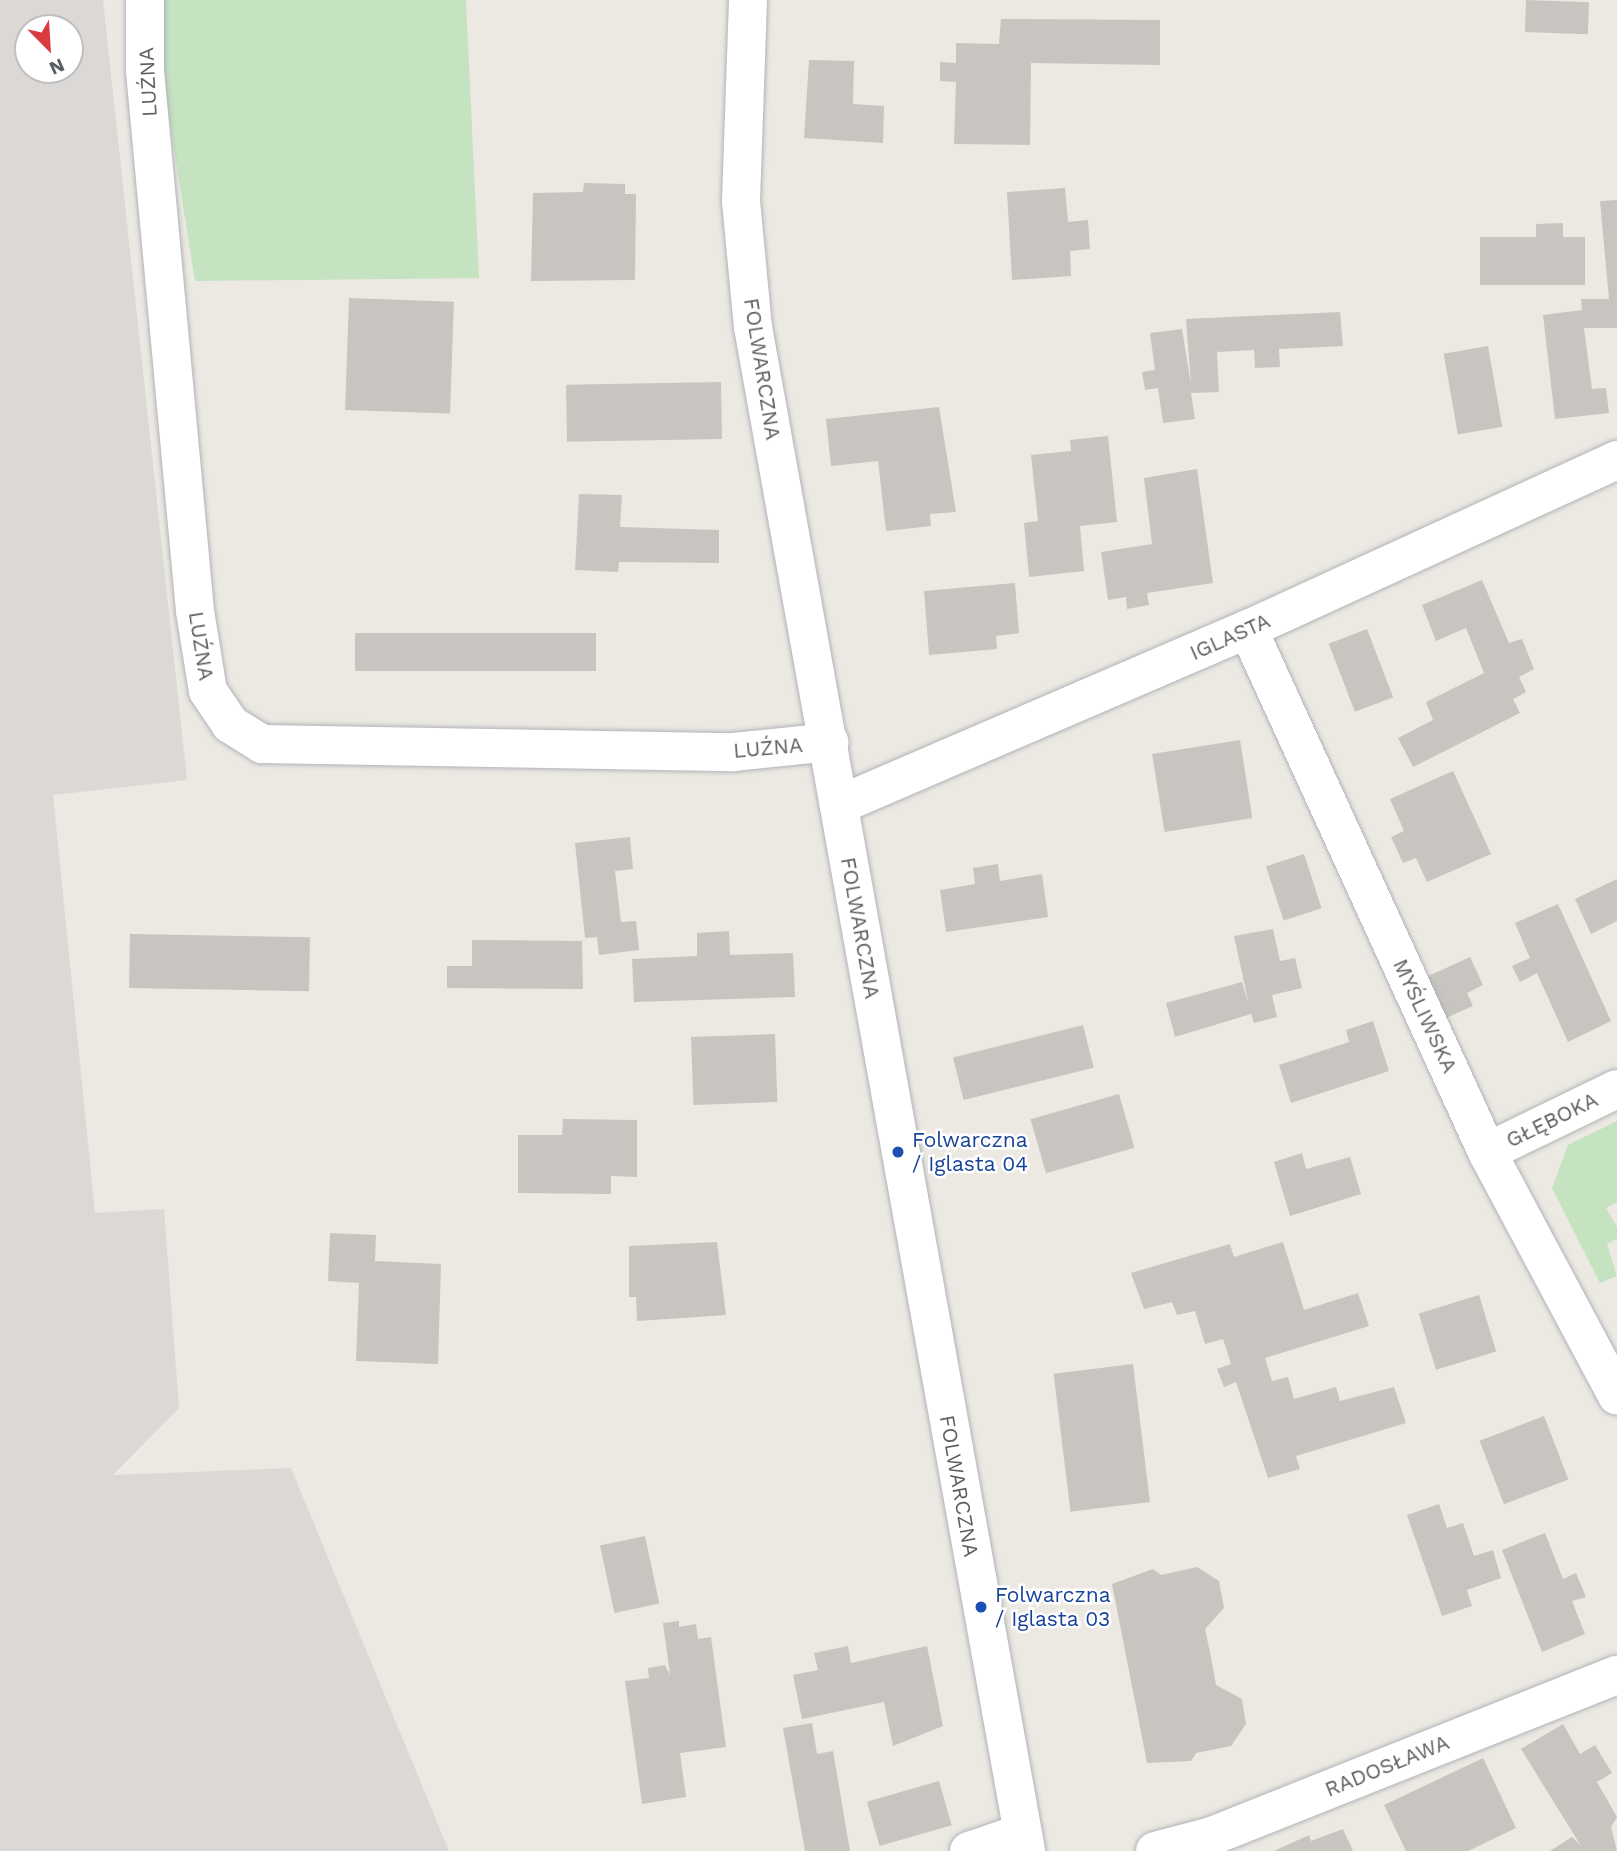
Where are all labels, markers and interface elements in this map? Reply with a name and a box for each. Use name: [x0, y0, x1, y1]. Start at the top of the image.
north arrow: [14, 14, 84, 84]
street label: LUŹNA: [134, 47, 162, 117]
text: N: [46, 53, 68, 80]
street label: FOLWARCZNA: [738, 296, 786, 442]
street label: IGLASTA: [1186, 608, 1274, 666]
street label: LUŹNA: [183, 610, 219, 682]
street label: LUŹNA: [732, 732, 804, 764]
street label: FOLWARCZNA: [835, 855, 885, 1001]
street label: MYŚLIWSKA: [1388, 955, 1462, 1077]
street label: GŁĘBOKA: [1502, 1087, 1602, 1153]
place label: Folwarczna / Iglasta 04: [912, 1127, 1029, 1177]
marker: Folwarczna / Iglasta 04: [890, 1144, 906, 1160]
street label: FOLWARCZNA: [934, 1413, 984, 1559]
place label: Folwarczna / Iglasta 03: [995, 1582, 1111, 1632]
marker: Folwarczna / Iglasta 03: [973, 1599, 989, 1615]
street label: RADOSŁAWA: [1321, 1730, 1453, 1802]

